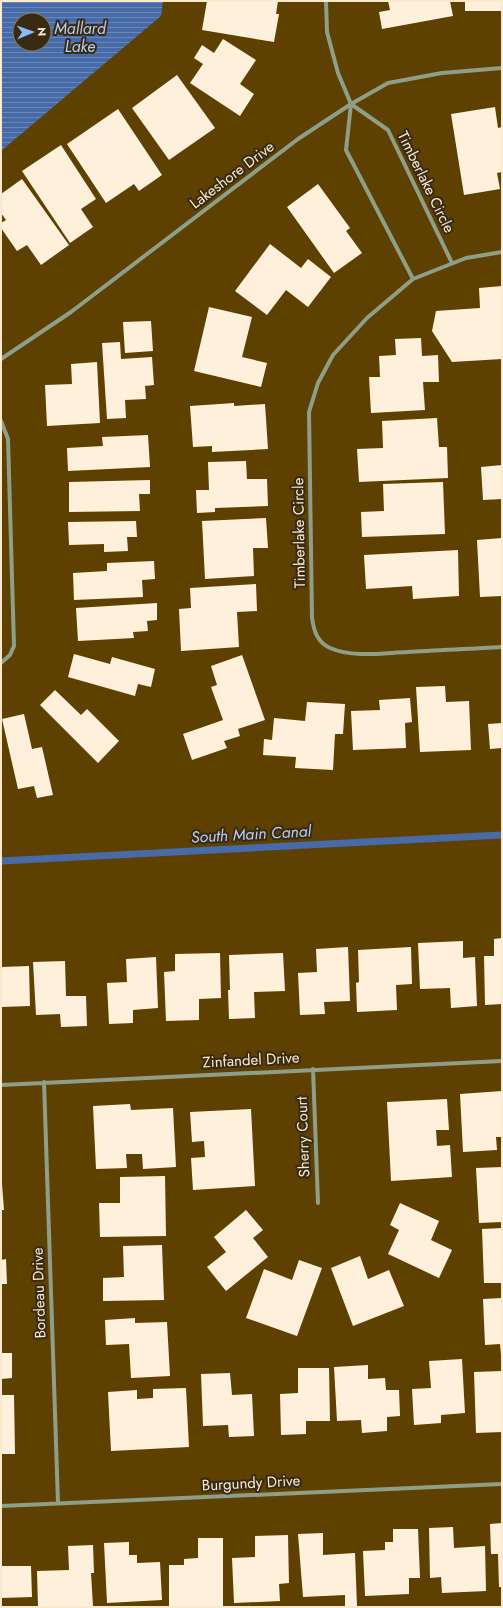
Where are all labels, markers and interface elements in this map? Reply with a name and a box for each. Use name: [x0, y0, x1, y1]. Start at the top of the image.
north arrow: [12, 12, 52, 52]
water label: Mallard Lake: [54, 17, 107, 58]
text: N: [34, 27, 50, 36]
street label: Timberlake Circle: [392, 127, 460, 237]
street label: Lakeshore Drive: [185, 136, 279, 214]
street label: Timberlake Circle: [287, 477, 311, 589]
water label: South Main Canal: [190, 819, 313, 849]
street label: Zinfandel Drive: [202, 1046, 300, 1074]
street label: Sherry Court: [291, 1096, 315, 1178]
street label: Bordeau Drive: [26, 1247, 52, 1339]
street label: Burgundy Drive: [201, 1469, 301, 1497]

